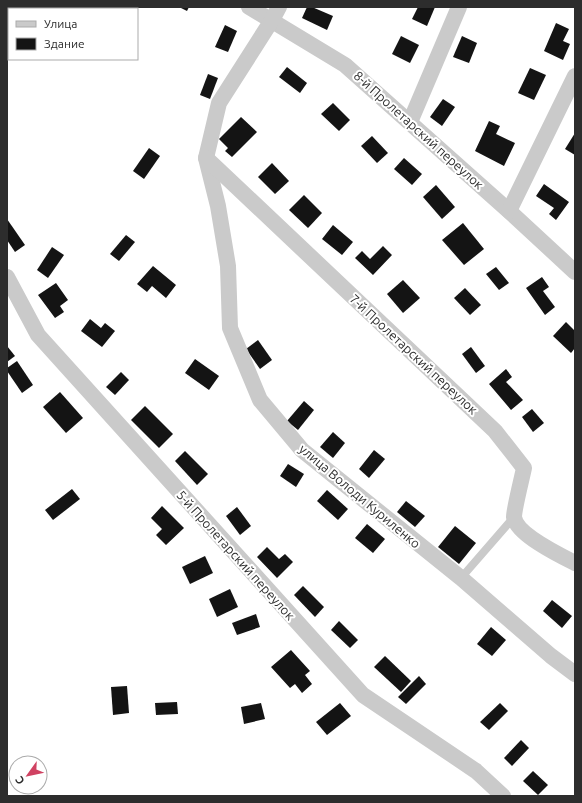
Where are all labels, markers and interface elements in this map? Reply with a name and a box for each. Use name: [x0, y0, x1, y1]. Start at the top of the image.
legend: [8, 8, 138, 60]
text: Улица: [44, 17, 77, 30]
text: Здание: [44, 37, 85, 50]
street label: 8-й Пролетарский переулок: [351, 68, 487, 192]
street label: 7-й Пролетарский переулок: [347, 291, 481, 417]
street label: улица Володи Куриленко: [297, 441, 423, 551]
street label: 5-й Пролетарский переулок: [174, 487, 298, 623]
north arrow: [8, 755, 48, 795]
text: С: [13, 774, 27, 787]

